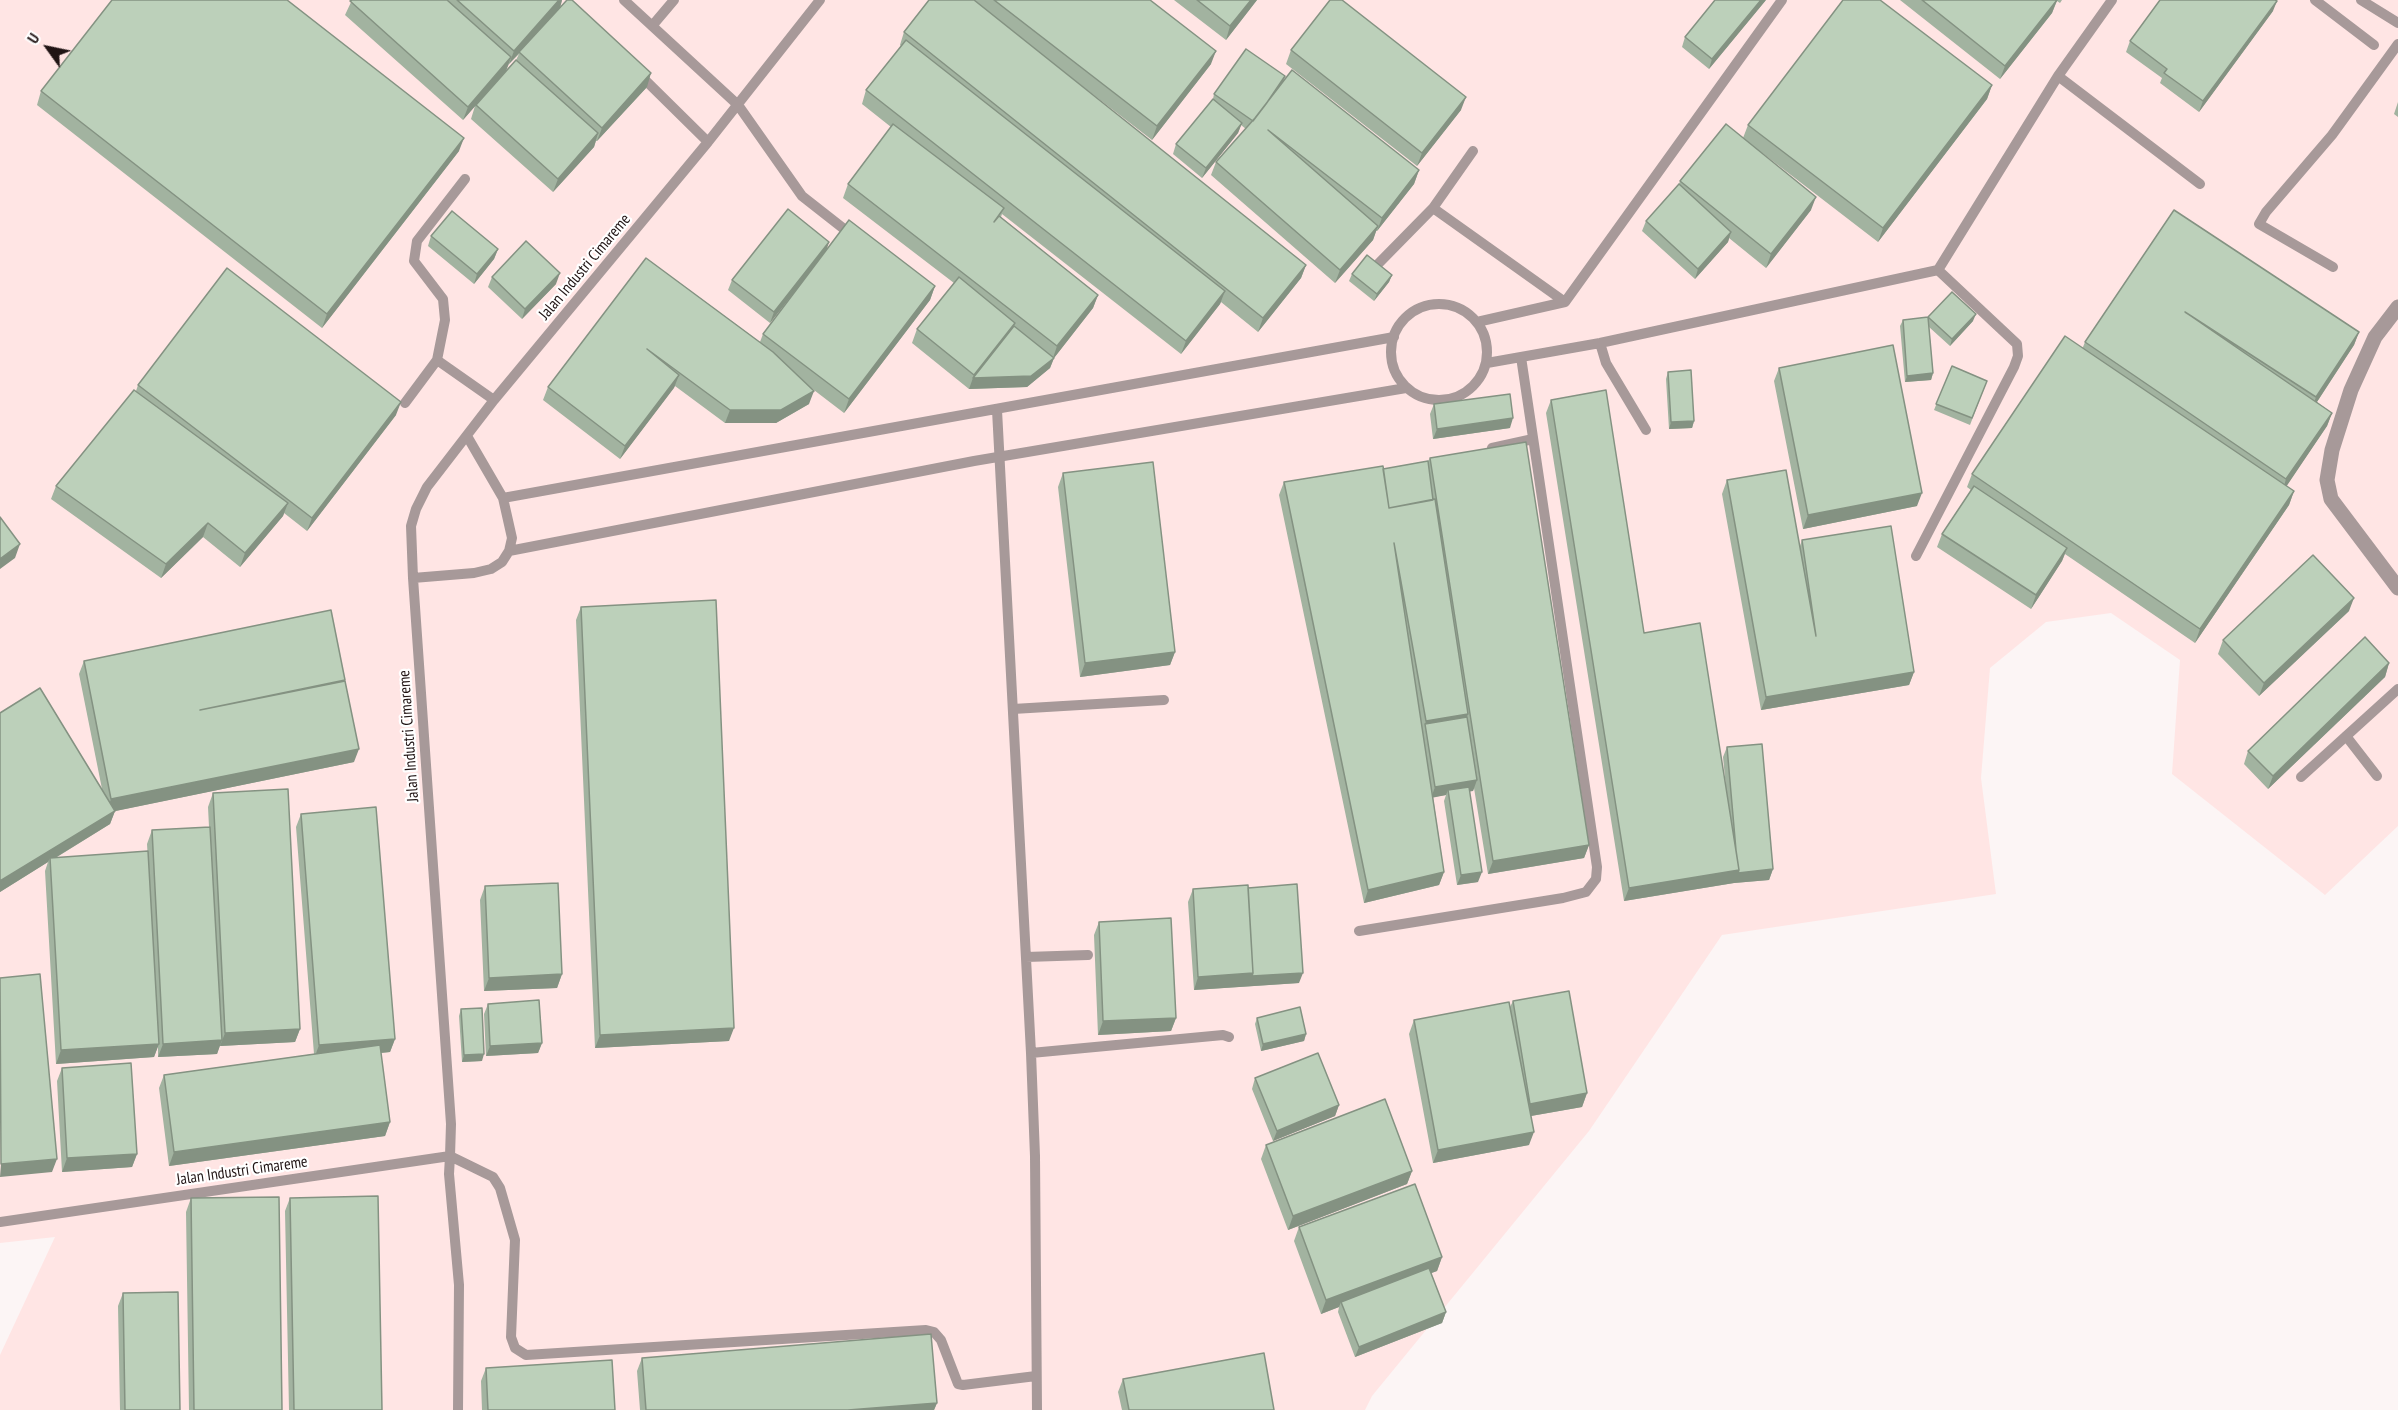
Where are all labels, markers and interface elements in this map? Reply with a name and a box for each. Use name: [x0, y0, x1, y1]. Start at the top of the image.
north arrow: [18, 18, 78, 78]
text: U: [22, 29, 44, 47]
street label: Jalan Industri Cimareme: [535, 210, 635, 324]
street label: Jalan Industri Cimareme: [395, 669, 423, 803]
street label: Jalan Industri Cimareme: [175, 1152, 309, 1190]

